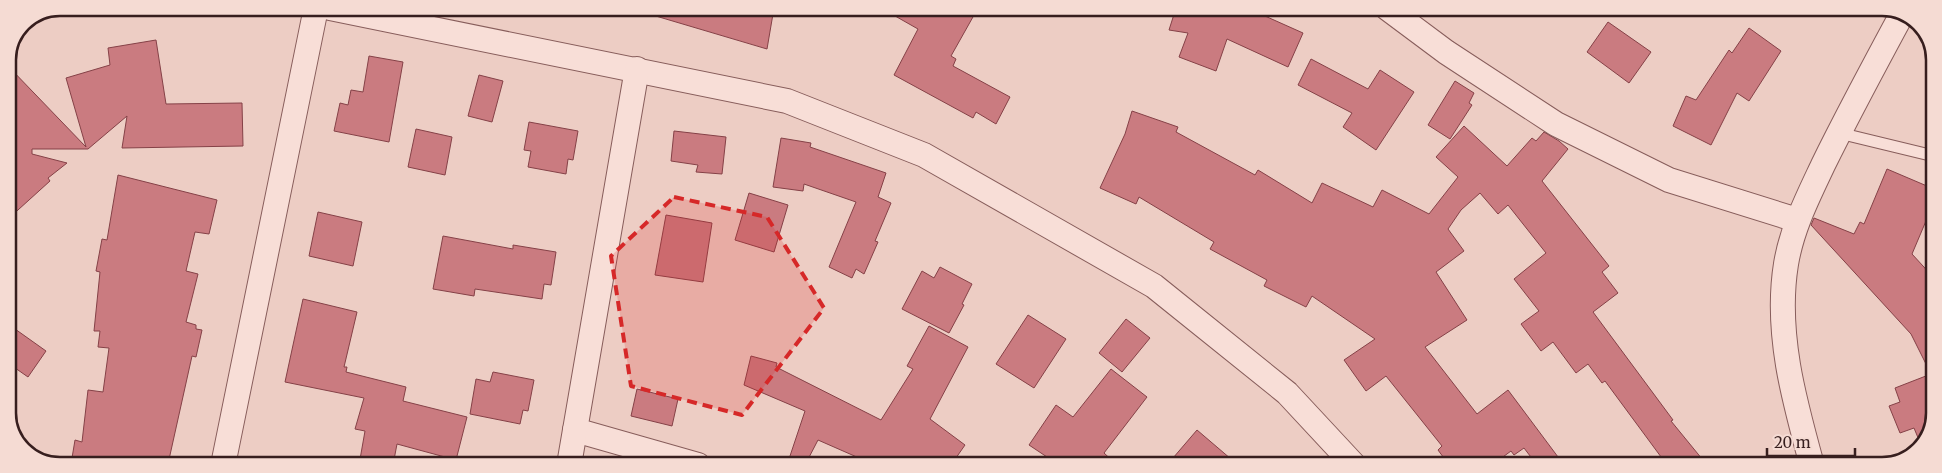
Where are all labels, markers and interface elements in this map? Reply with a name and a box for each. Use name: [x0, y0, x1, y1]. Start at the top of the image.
scale bar: [1767, 426, 1854, 458]
text: 20 m: [1774, 433, 1811, 452]

